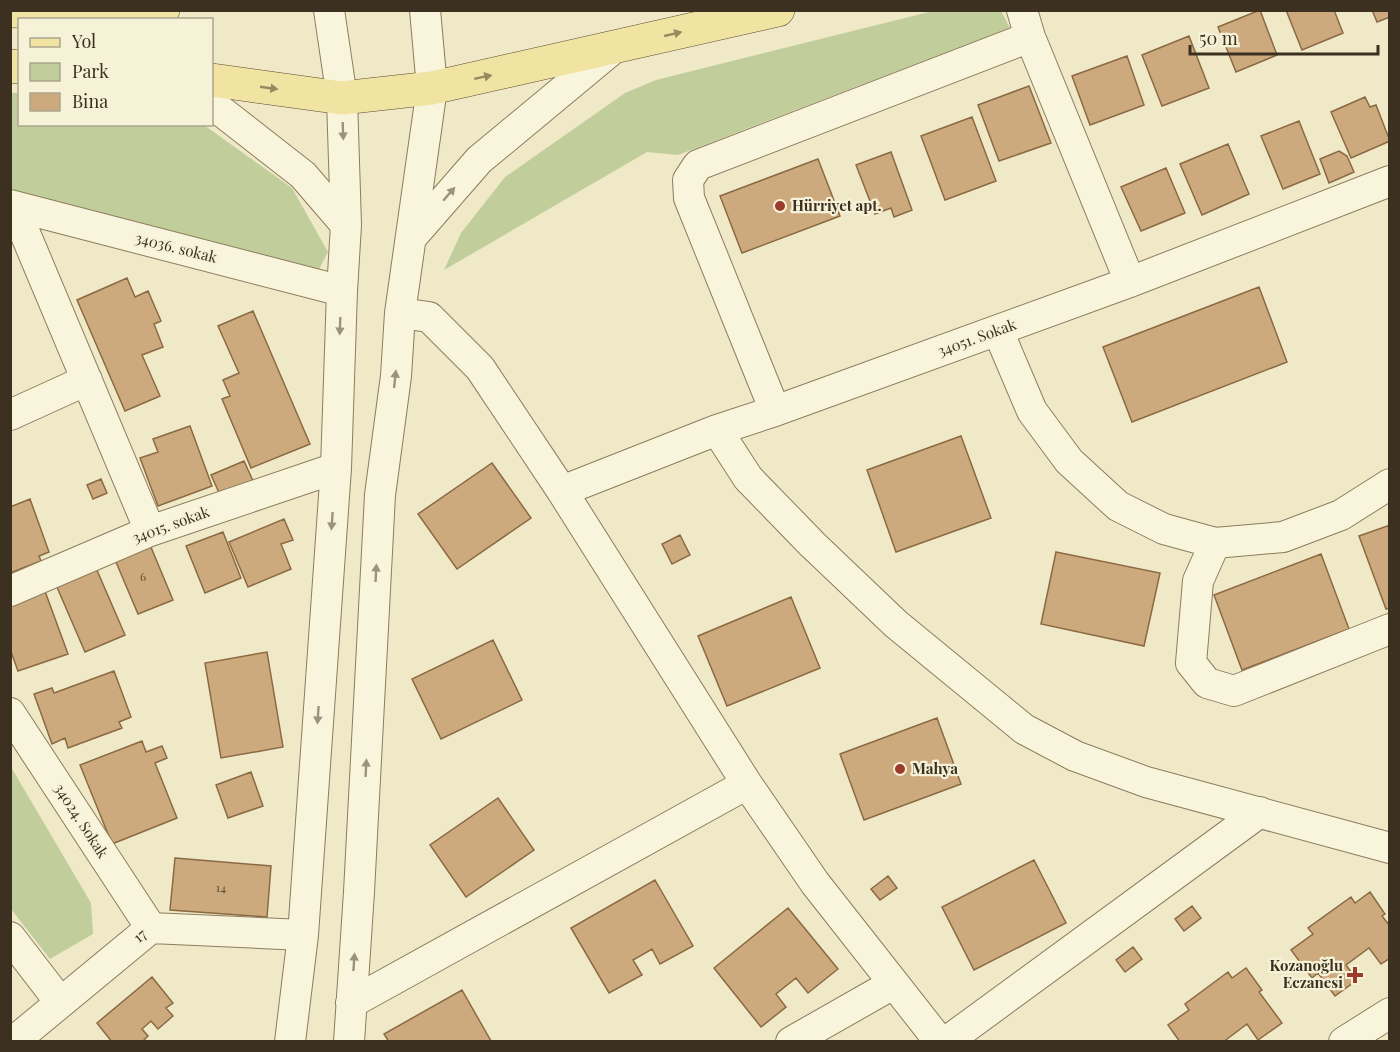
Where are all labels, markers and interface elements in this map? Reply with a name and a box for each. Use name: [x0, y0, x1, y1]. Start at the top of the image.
legend: [18, 18, 213, 126]
scale bar: [1190, 18, 1378, 56]
text: 50 m: [1199, 26, 1238, 50]
text: Yol: [71, 29, 96, 53]
one-way arrow: [664, 29, 683, 39]
text: Park: [72, 59, 109, 83]
one-way arrow: [474, 72, 493, 81]
one-way arrow: [260, 83, 279, 92]
text: Bina: [72, 89, 108, 113]
one-way arrow: [338, 121, 348, 140]
one-way arrow: [442, 187, 455, 202]
place label: Hürriyet apt.: [792, 195, 881, 215]
marker: Hürriyet apt.: [773, 199, 787, 213]
street label: 34036. sokak: [133, 227, 220, 267]
street label: 34051. Sokak: [934, 313, 1020, 361]
one-way arrow: [336, 316, 345, 335]
one-way arrow: [391, 369, 400, 388]
street label: 34015. sokak: [129, 501, 213, 547]
one-way arrow: [327, 511, 337, 530]
one-way arrow: [371, 563, 380, 582]
house number: 6: [140, 568, 146, 584]
one-way arrow: [314, 706, 323, 725]
one-way arrow: [361, 758, 370, 777]
place label: Mahya: [912, 758, 958, 778]
marker: Mahya: [893, 762, 907, 776]
street label: 34024. Sokak: [50, 779, 114, 862]
house number: 14: [216, 879, 226, 895]
street label: 17: [129, 924, 150, 947]
one-way arrow: [350, 953, 359, 972]
place label: Kozanoğlu Eczanesi: [1269, 955, 1343, 992]
marker: Kozanoğlu Eczanesi: [1348, 968, 1362, 982]

